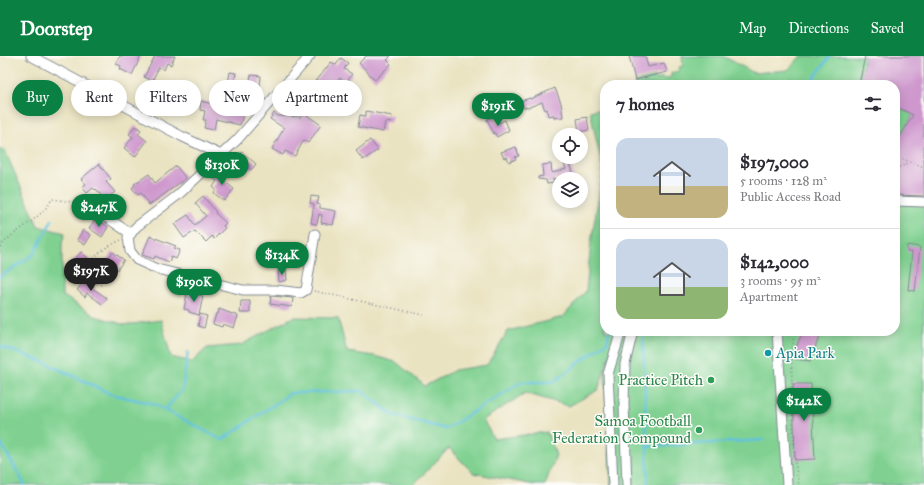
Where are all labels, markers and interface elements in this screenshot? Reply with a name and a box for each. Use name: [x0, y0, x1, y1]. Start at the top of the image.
text: Doorstep: [20, 17, 93, 40]
text: Map: [739, 20, 766, 37]
text: Directions: [788, 20, 849, 37]
text: Saved: [871, 20, 904, 37]
chip: Buy: [12, 80, 63, 116]
chip: Rent: [71, 80, 127, 116]
chip: Filters: [135, 80, 201, 116]
chip: New: [209, 80, 264, 116]
chip: Apartment: [272, 80, 362, 116]
pin: $191K: [470, 93, 526, 127]
icon: filters: [862, 93, 884, 115]
text: 7 homes: [616, 94, 674, 115]
text: $191K: [481, 98, 515, 114]
map controls: [552, 128, 588, 208]
button: locate: [552, 128, 588, 164]
pin: $130K: [194, 152, 250, 186]
text: $197,000: [740, 152, 809, 173]
icon: home: [648, 154, 696, 202]
text: $130K: [205, 157, 239, 173]
button: layers: [552, 172, 588, 208]
text: 5 rooms · 128 m²: [740, 173, 827, 189]
text: Public Access Road: [740, 189, 841, 205]
pin: $247K: [71, 194, 127, 228]
text: $247K: [80, 199, 118, 215]
pin: $134K: [254, 242, 310, 276]
text: $134K: [265, 247, 299, 263]
text: $142,000: [740, 252, 809, 273]
icon: home: [648, 255, 696, 303]
pin: $197K: [63, 258, 119, 292]
text: $197K: [73, 263, 109, 279]
pin: $190K: [166, 269, 222, 303]
text: 3 rooms · 95 m²: [740, 273, 821, 289]
text: $190K: [176, 274, 212, 290]
text: Apartment: [740, 289, 798, 305]
place label: Apia Park: [775, 344, 834, 362]
marker: Apia Park: [763, 348, 773, 358]
place label: Practice Pitch: [618, 371, 704, 389]
marker: Practice Pitch: [706, 375, 716, 385]
pin: $142K: [776, 388, 832, 422]
text: $142K: [786, 393, 822, 409]
place label: Samoa Football Federation Compound: [552, 412, 692, 447]
marker: Samoa Football Federation Compound: [694, 425, 704, 435]

